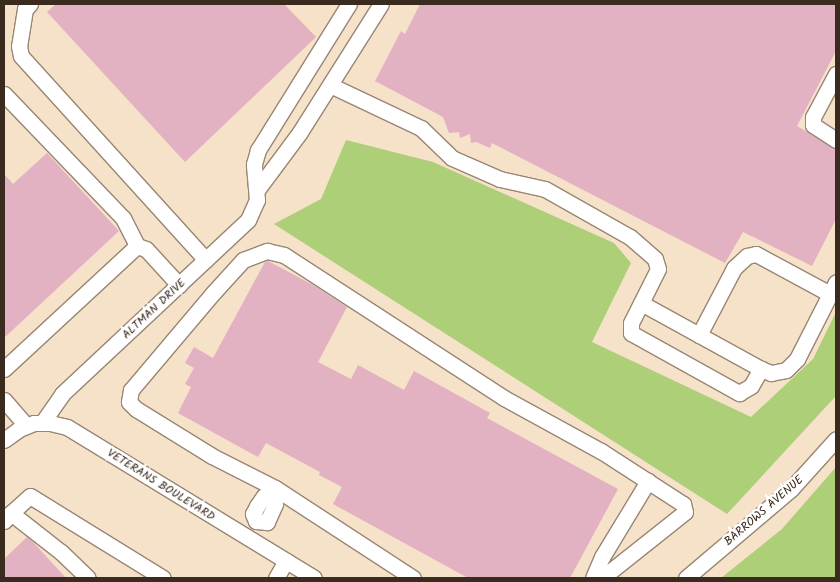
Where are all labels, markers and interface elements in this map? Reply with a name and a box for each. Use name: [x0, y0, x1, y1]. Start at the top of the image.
street label: ALTMAN DRIVE: [119, 276, 189, 342]
street label: VETERANS BOULEVARD: [104, 446, 218, 524]
street label: BARROWS AVENUE: [722, 473, 806, 549]

